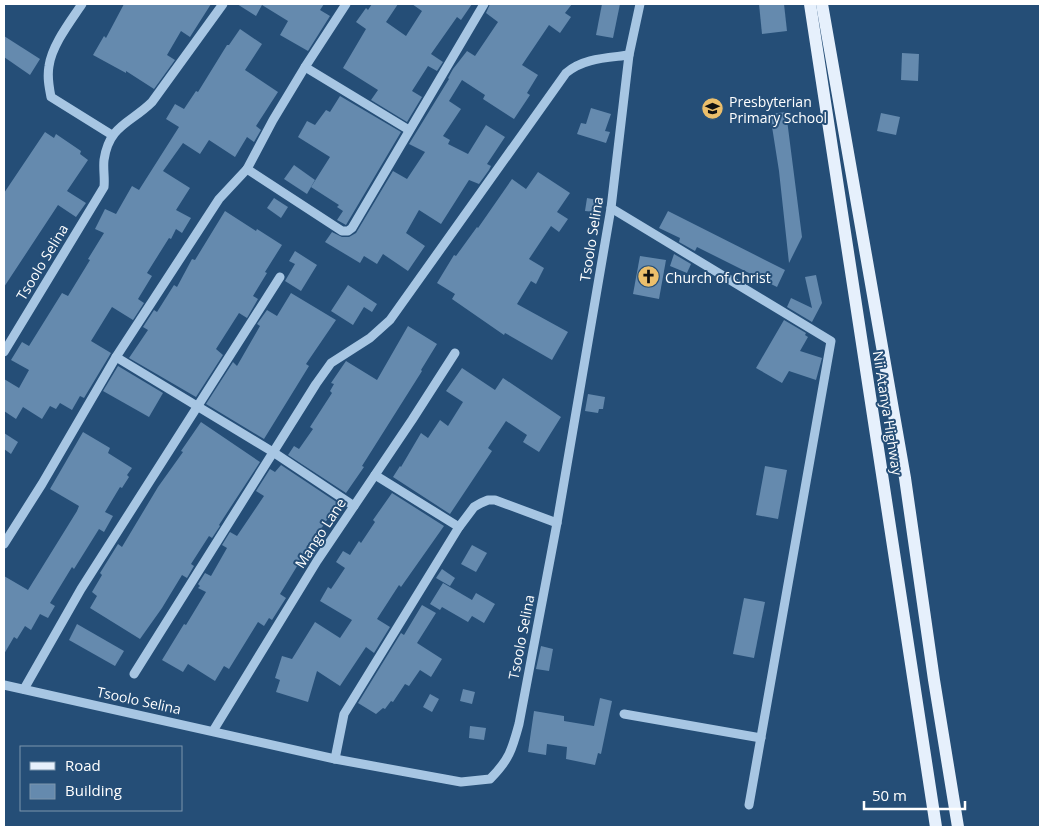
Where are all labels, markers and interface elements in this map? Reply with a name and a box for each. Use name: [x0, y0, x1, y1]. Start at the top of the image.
place label: Presbyterian Primary School: [729, 92, 827, 127]
school or university icon: Presbyterian Primary School: [701, 97, 725, 121]
street label: Tsoolo Selina: [575, 195, 607, 283]
street label: Tsoolo Selina: [12, 220, 72, 304]
church icon: Church of Christ: [637, 265, 661, 289]
place label: Church of Christ: [665, 268, 771, 287]
street label: Nii Atanya Highway: [869, 349, 907, 477]
street label: Mango Lane: [290, 494, 350, 572]
street label: Tsoolo Selina: [503, 593, 539, 681]
street label: Tsoolo Selina: [95, 682, 183, 718]
legend: [20, 746, 182, 811]
text: Road: [65, 755, 101, 775]
scale bar: [864, 778, 965, 810]
text: Building: [65, 780, 122, 800]
text: 50 m: [872, 785, 907, 805]

